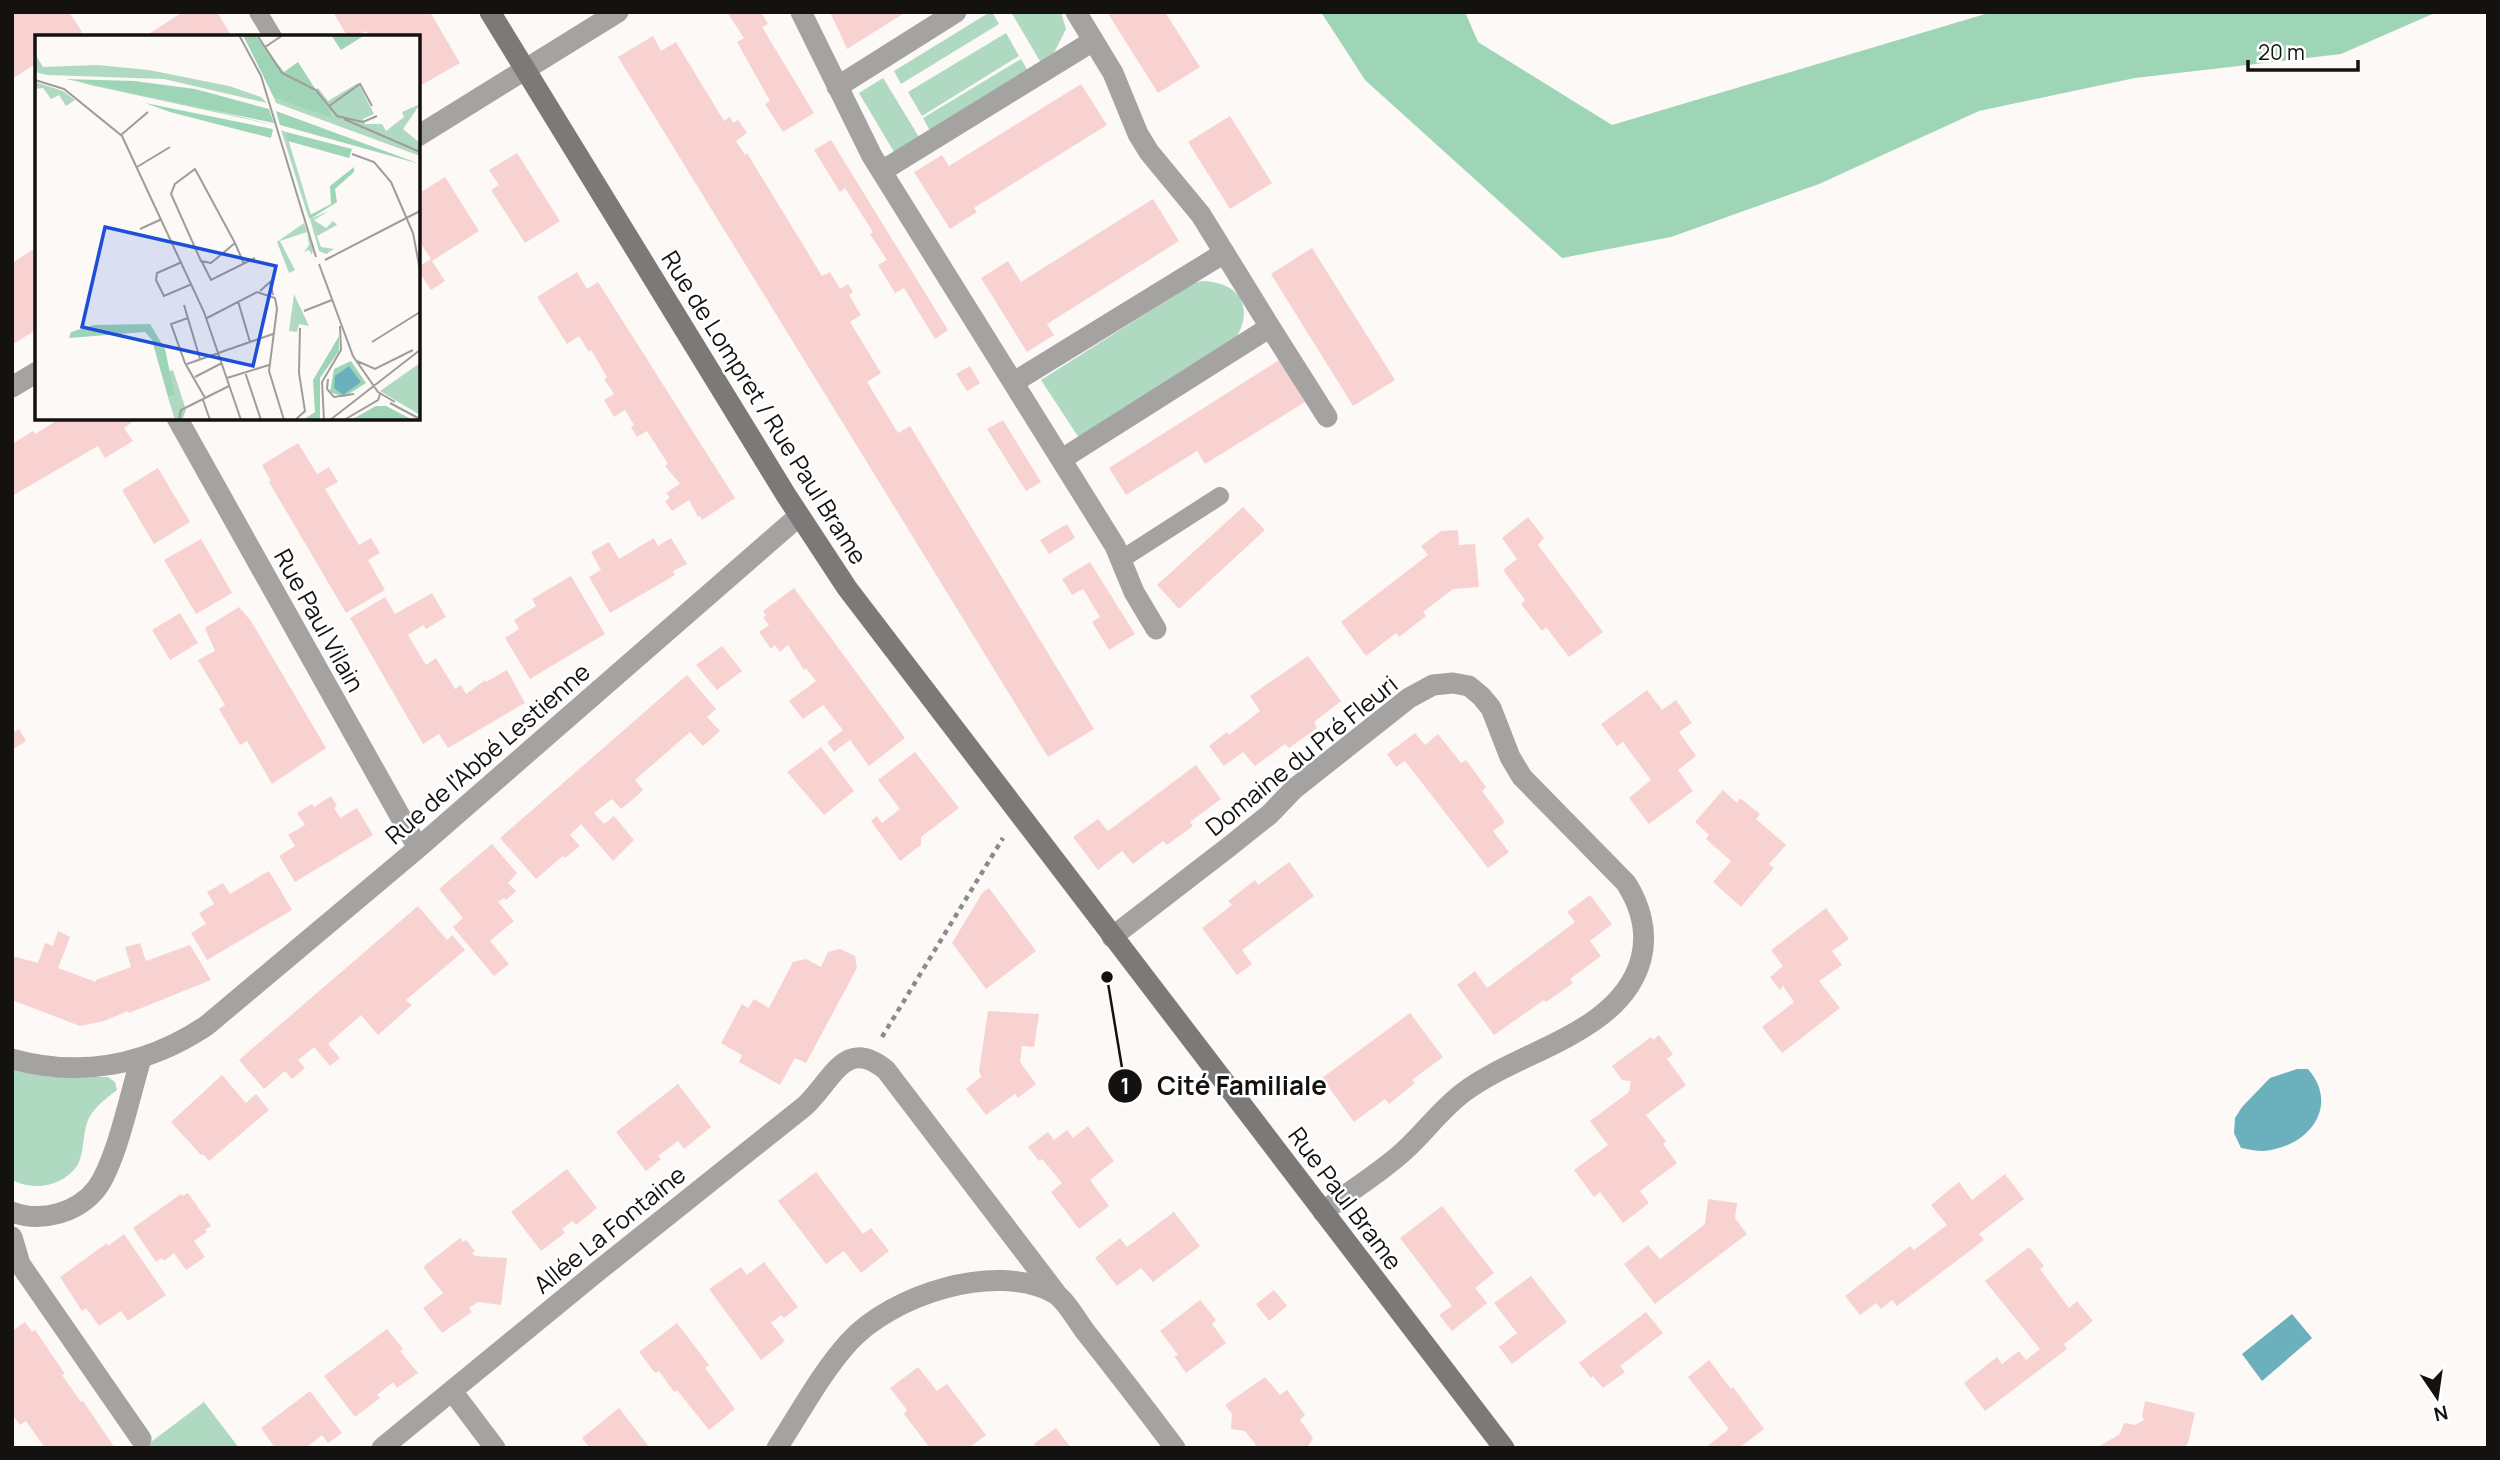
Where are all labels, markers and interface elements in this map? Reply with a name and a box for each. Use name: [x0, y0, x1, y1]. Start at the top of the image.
scale bar: [2248, 28, 2358, 72]
inset map: [35, 35, 420, 420]
text: 20 m: [2258, 38, 2305, 66]
street label: Rue de Lompret / Rue Paul Brame: [655, 244, 875, 570]
street label: Rue Paul Vilain: [267, 543, 373, 697]
street label: Rue de l'Abbé Lestienne: [378, 655, 596, 851]
street label: Domaine du Pré Fleuri: [1198, 667, 1404, 843]
callout: Cité Familiale: [1108, 1063, 1341, 1110]
text: Cité Familiale: [1157, 1067, 1327, 1103]
text: 1: [1120, 1072, 1130, 1100]
street label: Rue Paul Brame: [1281, 1120, 1411, 1276]
street label: Allée La Fontaine: [526, 1157, 692, 1301]
north arrow: [2402, 1362, 2472, 1432]
text: N: [2431, 1399, 2450, 1428]

